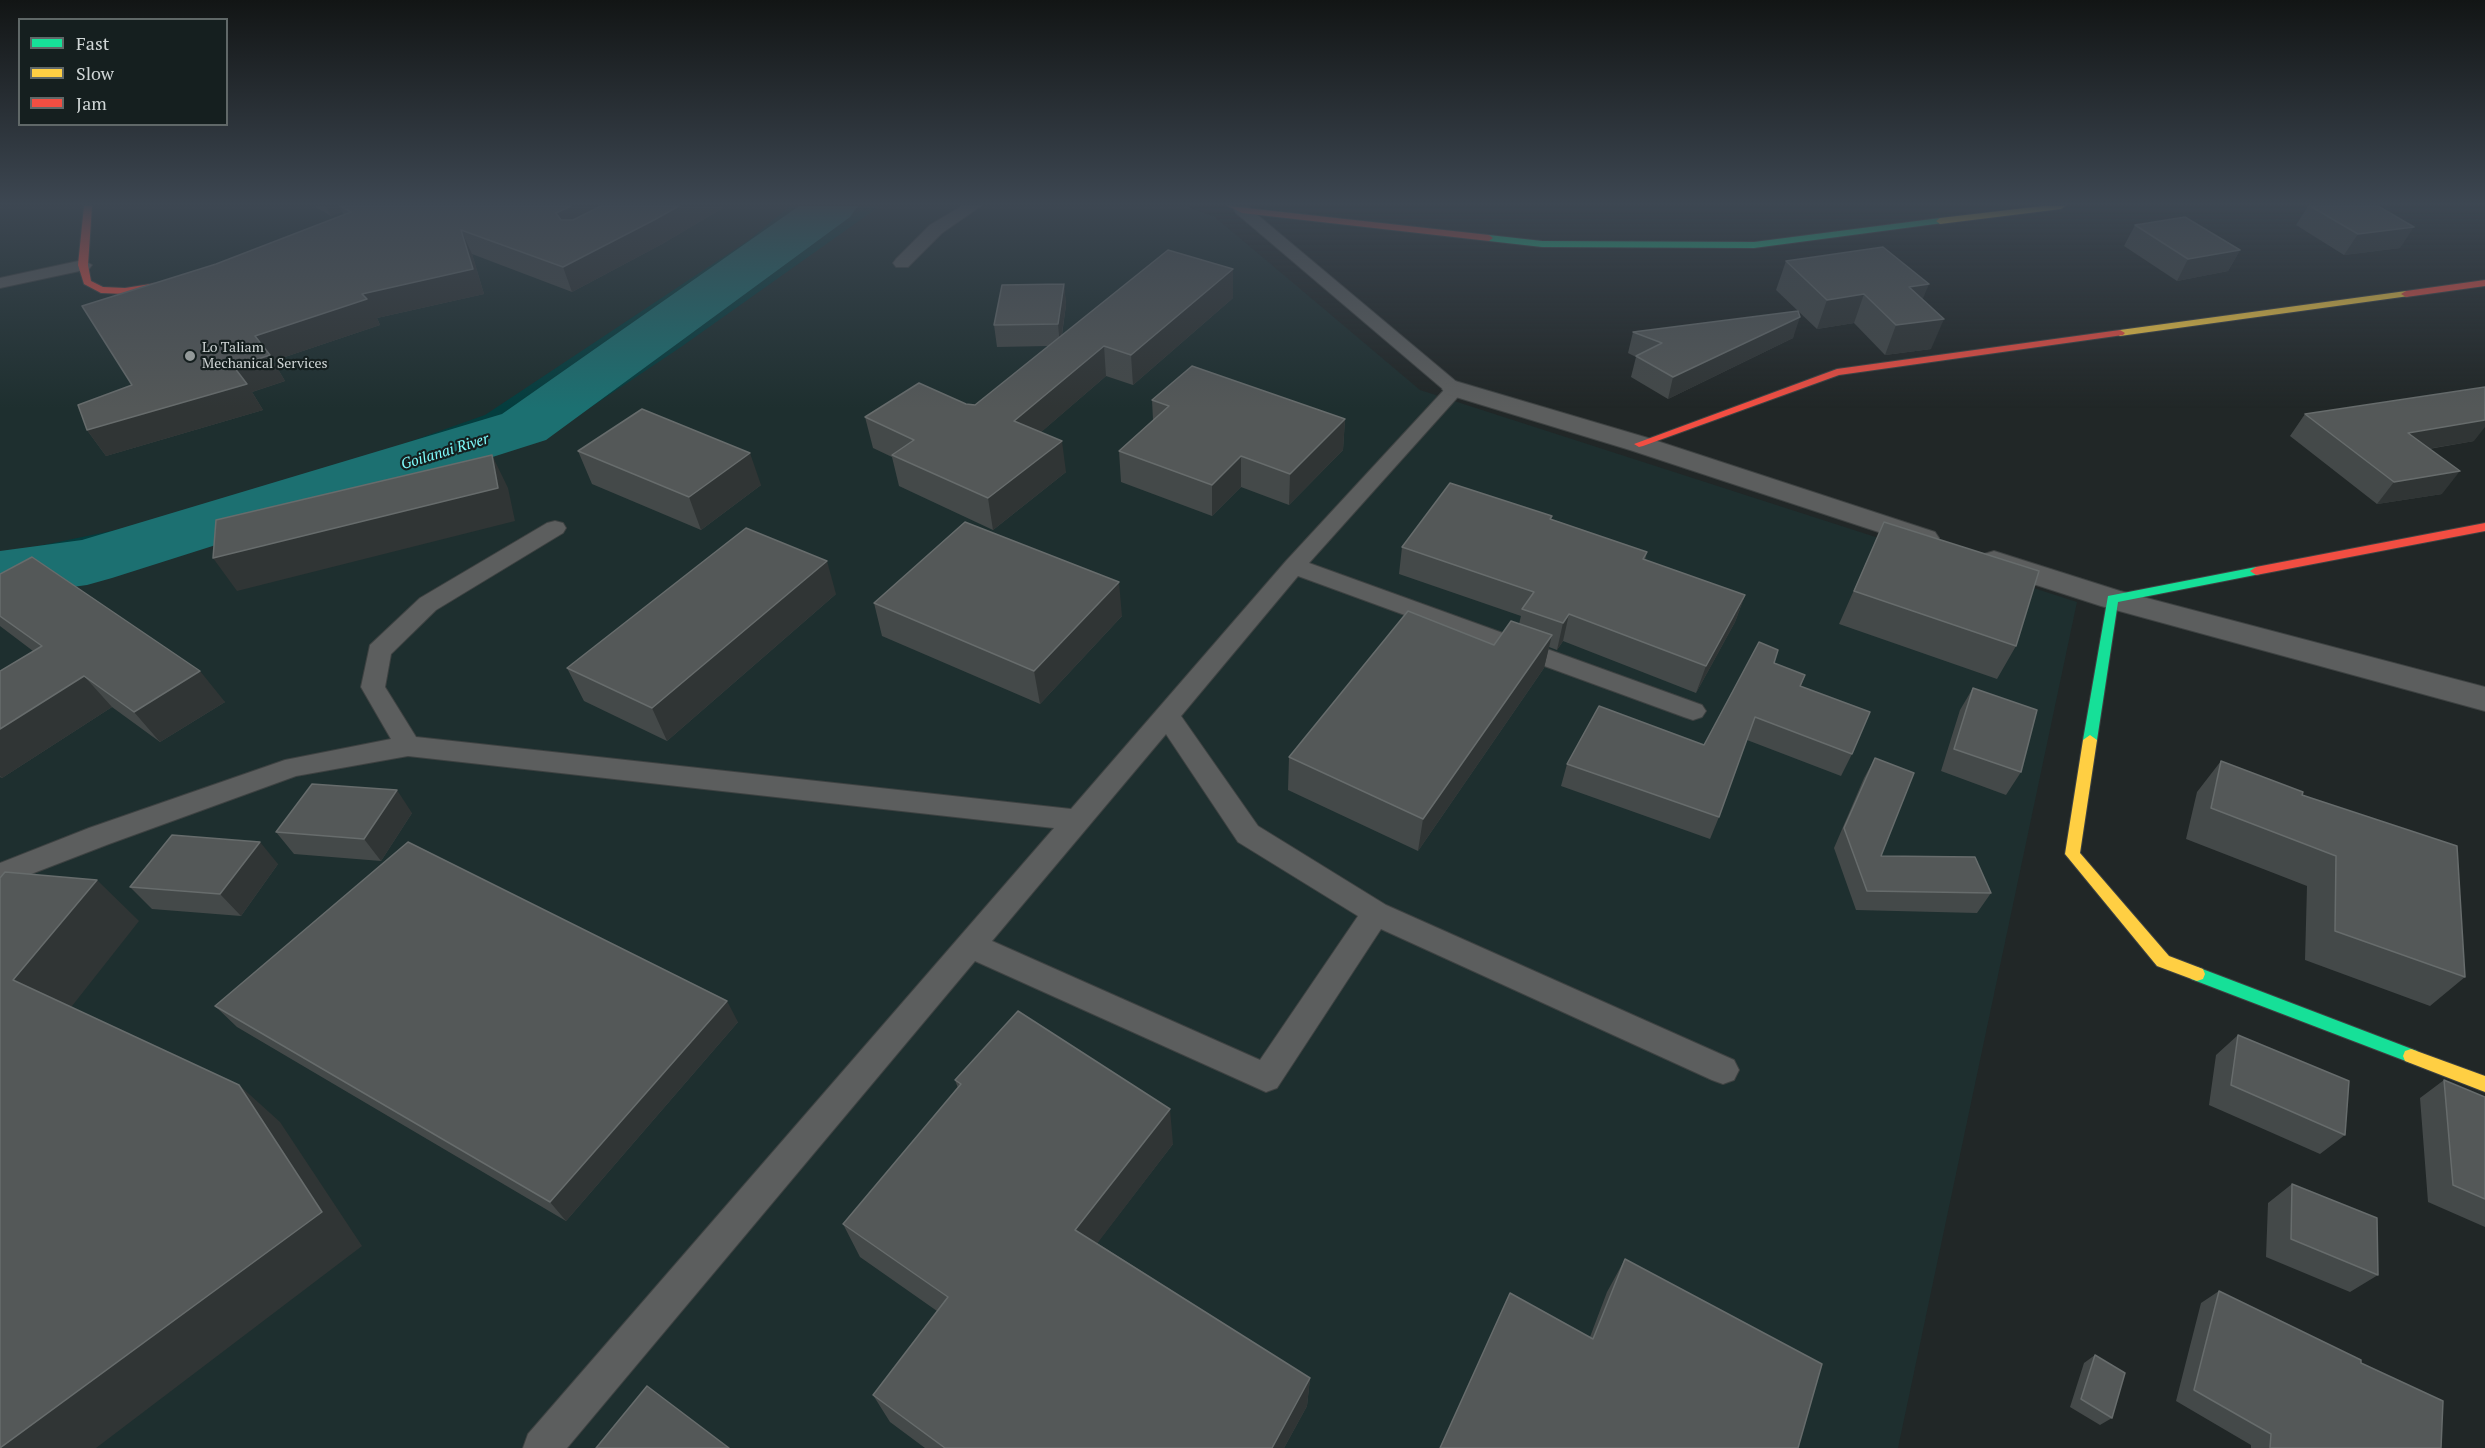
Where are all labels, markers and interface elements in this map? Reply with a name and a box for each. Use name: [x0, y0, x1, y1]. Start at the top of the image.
legend: [18, 18, 228, 126]
text: Fast: [76, 31, 109, 55]
text: Slow: [76, 61, 114, 85]
text: Jam: [76, 91, 107, 115]
place label: Lo Taliam Mechanical Services: [202, 340, 328, 372]
marker: Lo Taliam Mechanical Services: [183, 349, 197, 363]
water label: Goilanai River: [399, 430, 491, 474]

